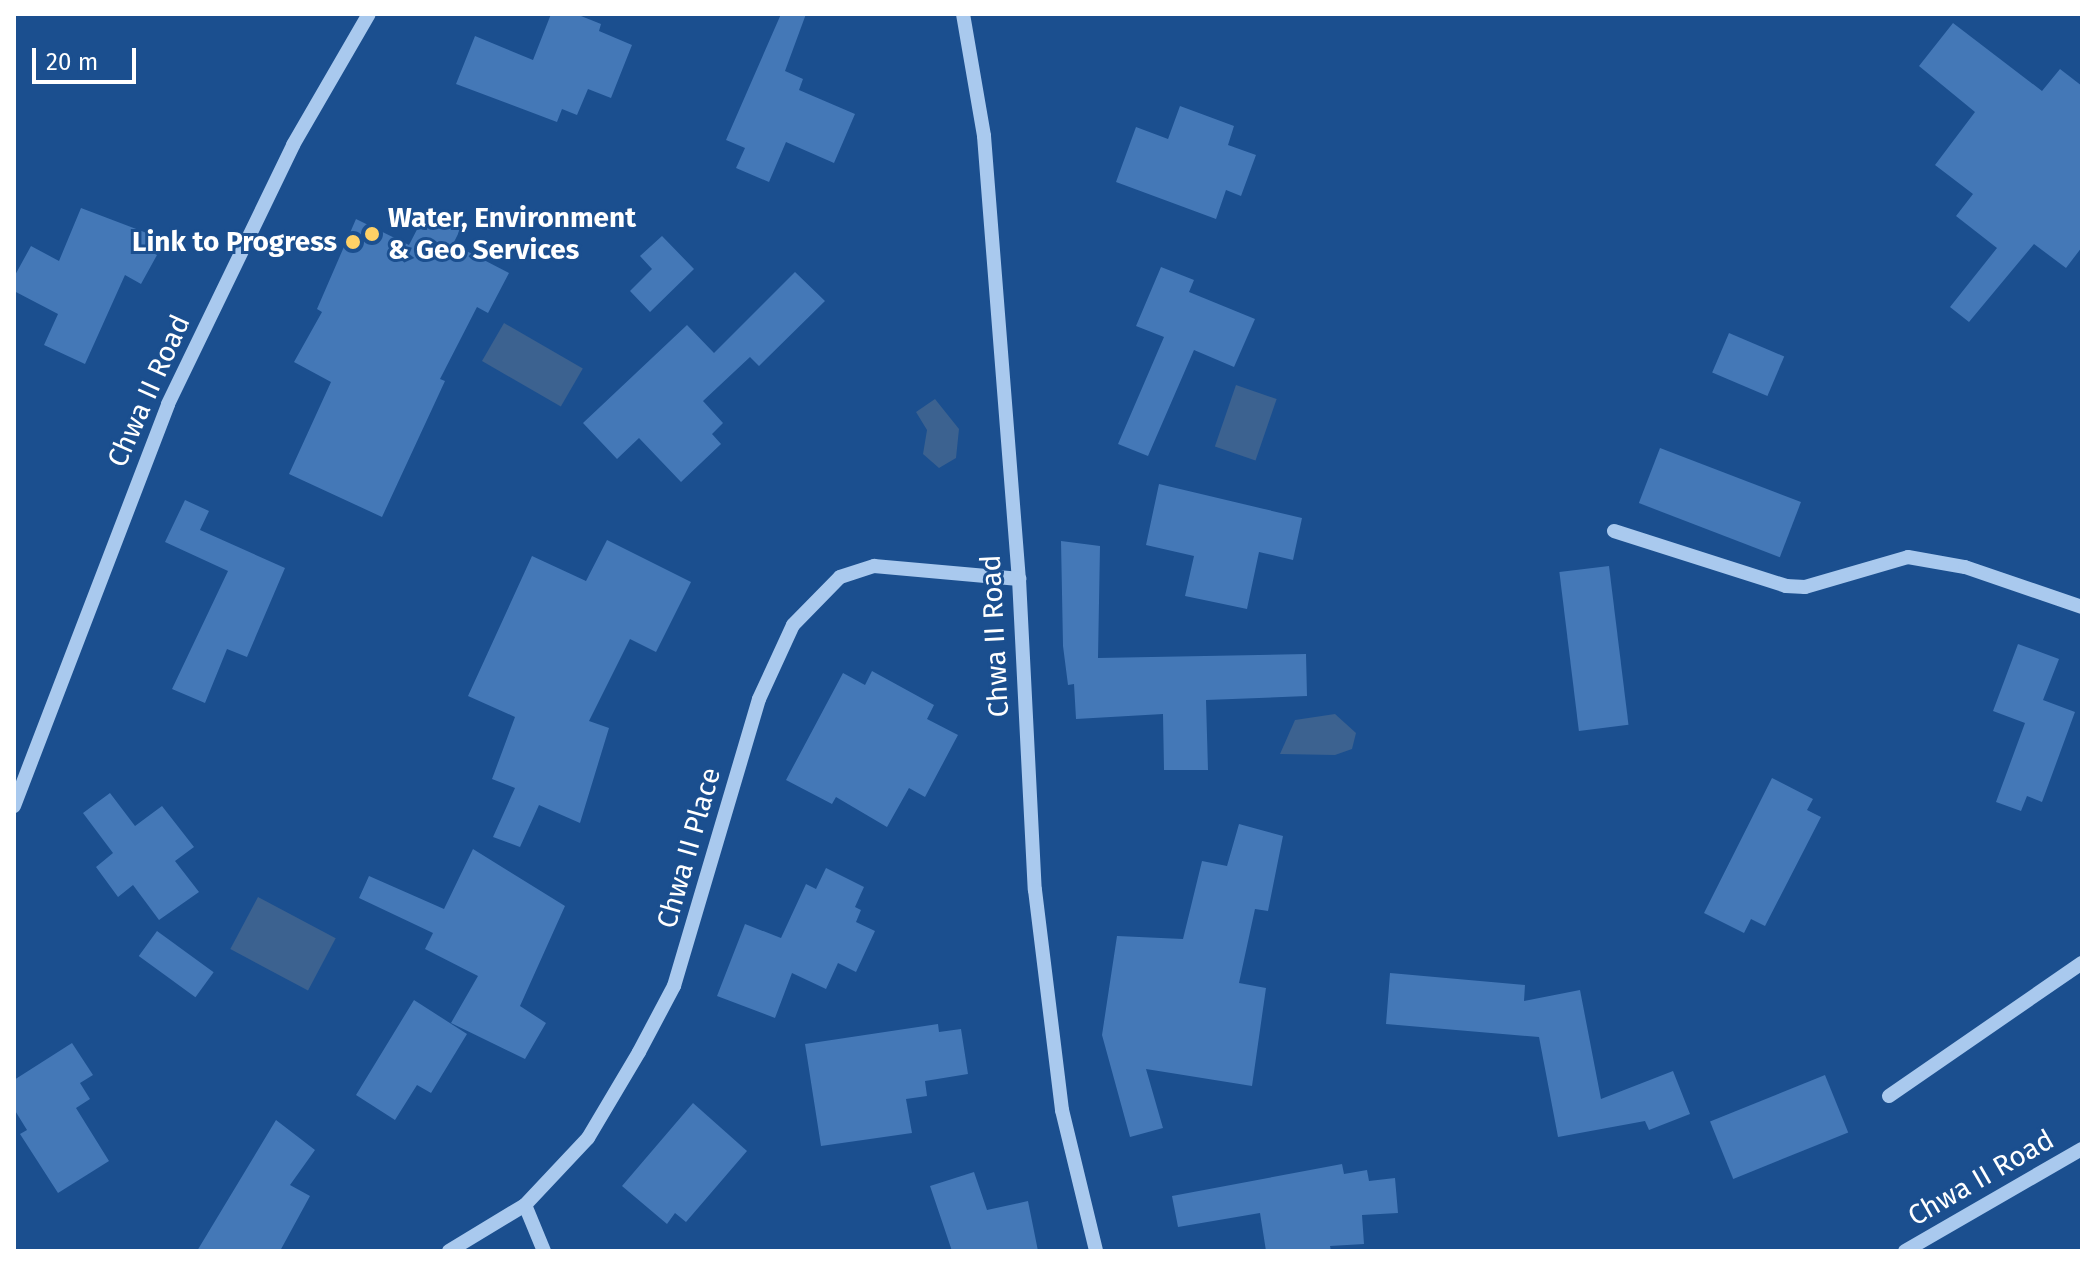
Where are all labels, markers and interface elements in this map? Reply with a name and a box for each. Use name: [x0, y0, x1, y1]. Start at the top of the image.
scale bar: [36, 32, 140, 82]
text: 20 m: [46, 48, 98, 76]
place label: Water, Environment & Geo Services: [388, 201, 636, 267]
place label: Link to Progress: [132, 225, 337, 259]
marker: Water, Environment & Geo Services: [363, 225, 381, 243]
marker: Link to Progress: [344, 233, 362, 251]
street label: Chwa II Road: [101, 310, 197, 472]
street label: Chwa II Road: [974, 554, 1016, 718]
street label: Chwa II Place: [650, 764, 728, 932]
street label: Chwa II Road: [1902, 1123, 2060, 1233]

